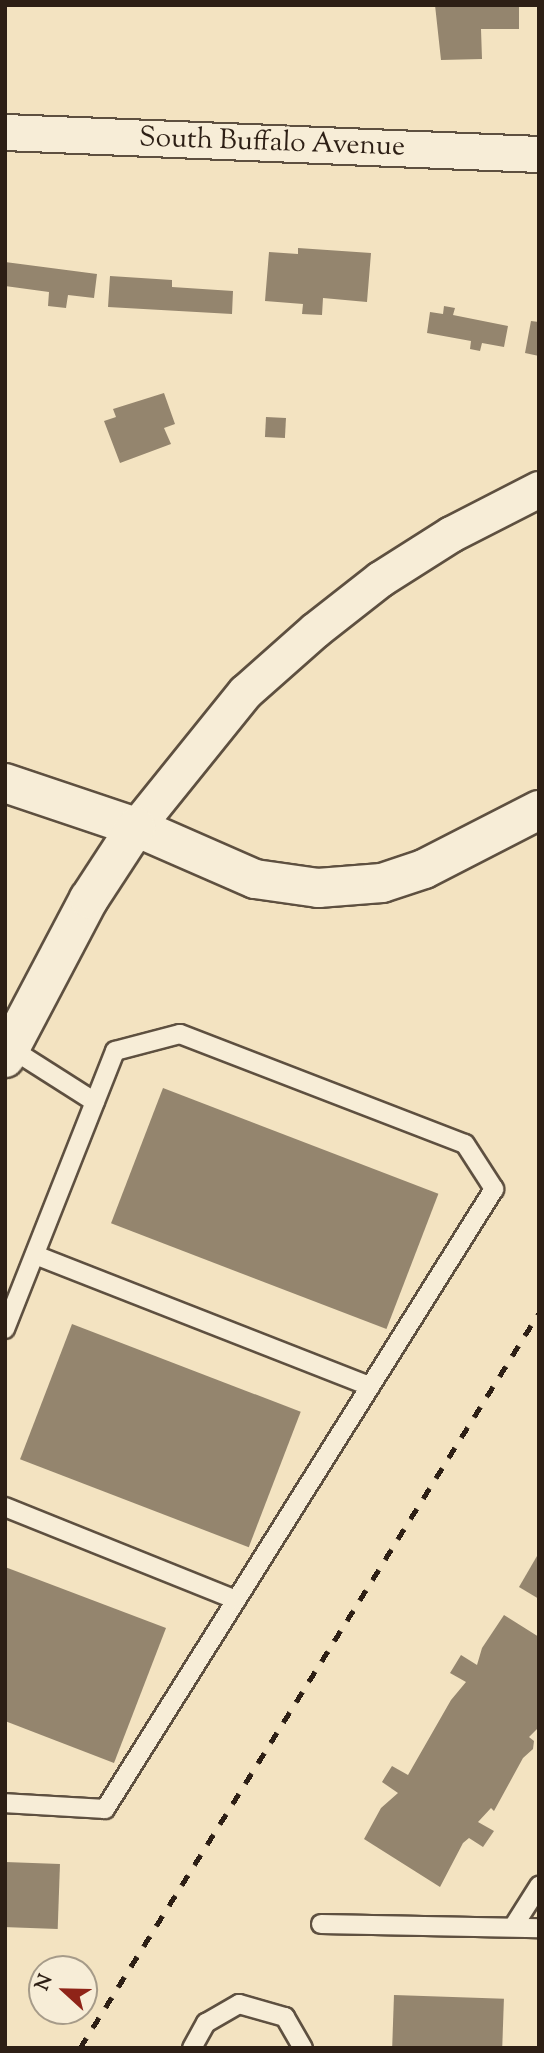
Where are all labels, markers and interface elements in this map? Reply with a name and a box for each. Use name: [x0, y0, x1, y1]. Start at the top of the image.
street label: South Buffalo Avenue: [138, 122, 406, 164]
north arrow: [28, 1955, 98, 2025]
text: N: [30, 1971, 60, 1995]

